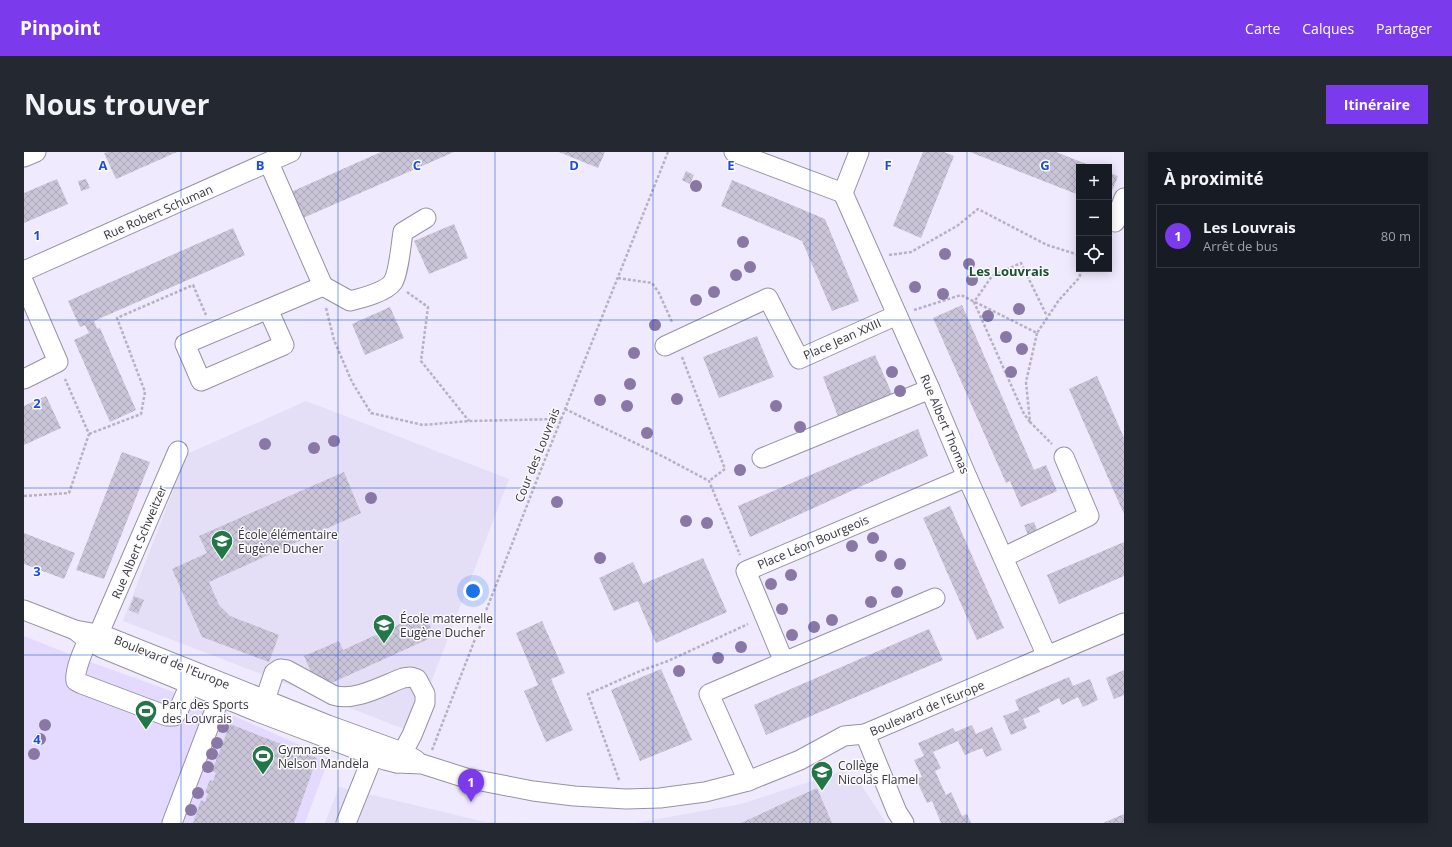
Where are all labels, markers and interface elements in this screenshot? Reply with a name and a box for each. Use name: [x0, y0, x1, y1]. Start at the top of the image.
text: Pinpoint: [20, 15, 101, 41]
text: Carte: [1245, 19, 1280, 38]
text: Calques: [1302, 19, 1354, 38]
text: Partager: [1376, 19, 1432, 38]
text: Nous trouver: [24, 85, 210, 123]
button: Itinéraire: [1326, 85, 1428, 124]
text: A: [99, 156, 108, 174]
text: B: [256, 156, 265, 174]
text: C: [413, 156, 421, 174]
text: D: [569, 156, 579, 174]
text: E: [727, 156, 735, 174]
text: F: [884, 156, 892, 174]
text: G: [1040, 156, 1050, 174]
map controls: [1076, 164, 1112, 272]
button: +: [1076, 164, 1112, 200]
text: À proximité: [1164, 167, 1263, 190]
street label: Rue Robert Schuman: [101, 180, 215, 244]
button: −: [1076, 200, 1112, 236]
text: Les Louvrais: [1203, 217, 1296, 237]
text: 1: [33, 226, 41, 244]
text: 1: [1174, 227, 1182, 245]
text: 80 m: [1381, 227, 1411, 245]
button: locate: [1076, 236, 1112, 272]
text: Arrêt de bus: [1203, 237, 1278, 255]
district label: Les Louvrais: [969, 262, 1049, 280]
street label: Place Jean XXIII: [800, 314, 884, 364]
street label: Rue Albert Thomas: [916, 372, 974, 476]
text: 2: [33, 394, 41, 412]
street label: Cour des Louvrais: [510, 405, 564, 505]
street label: Rue Albert Schweitzer: [107, 482, 171, 601]
street label: Place Léon Bourgeois: [755, 511, 872, 573]
place label: École élémentaire Eugène Ducher: [238, 526, 338, 557]
school or university icon: École élémentaire Eugène Ducher: [209, 528, 235, 561]
text: 3: [33, 562, 41, 580]
your location: [463, 581, 483, 601]
place label: École maternelle Eugène Ducher: [400, 610, 493, 641]
school or university icon: École maternelle Eugène Ducher: [371, 612, 397, 645]
street label: Boulevard de l'Europe: [112, 631, 233, 693]
street label: Boulevard de l'Europe: [867, 676, 987, 740]
place label: Parc des Sports des Louvrais: [162, 696, 249, 727]
sports icon: Parc des Sports des Louvrais: [133, 698, 159, 731]
text: 4: [33, 730, 41, 748]
place label: Gymnase Nelson Mandela: [278, 741, 369, 772]
sports icon: Gymnase Nelson Mandela: [250, 743, 276, 776]
place label: Collège Nicolas Flamel: [838, 757, 918, 788]
school or university icon: Collège Nicolas Flamel: [809, 759, 835, 792]
pin: 1: [458, 769, 484, 802]

